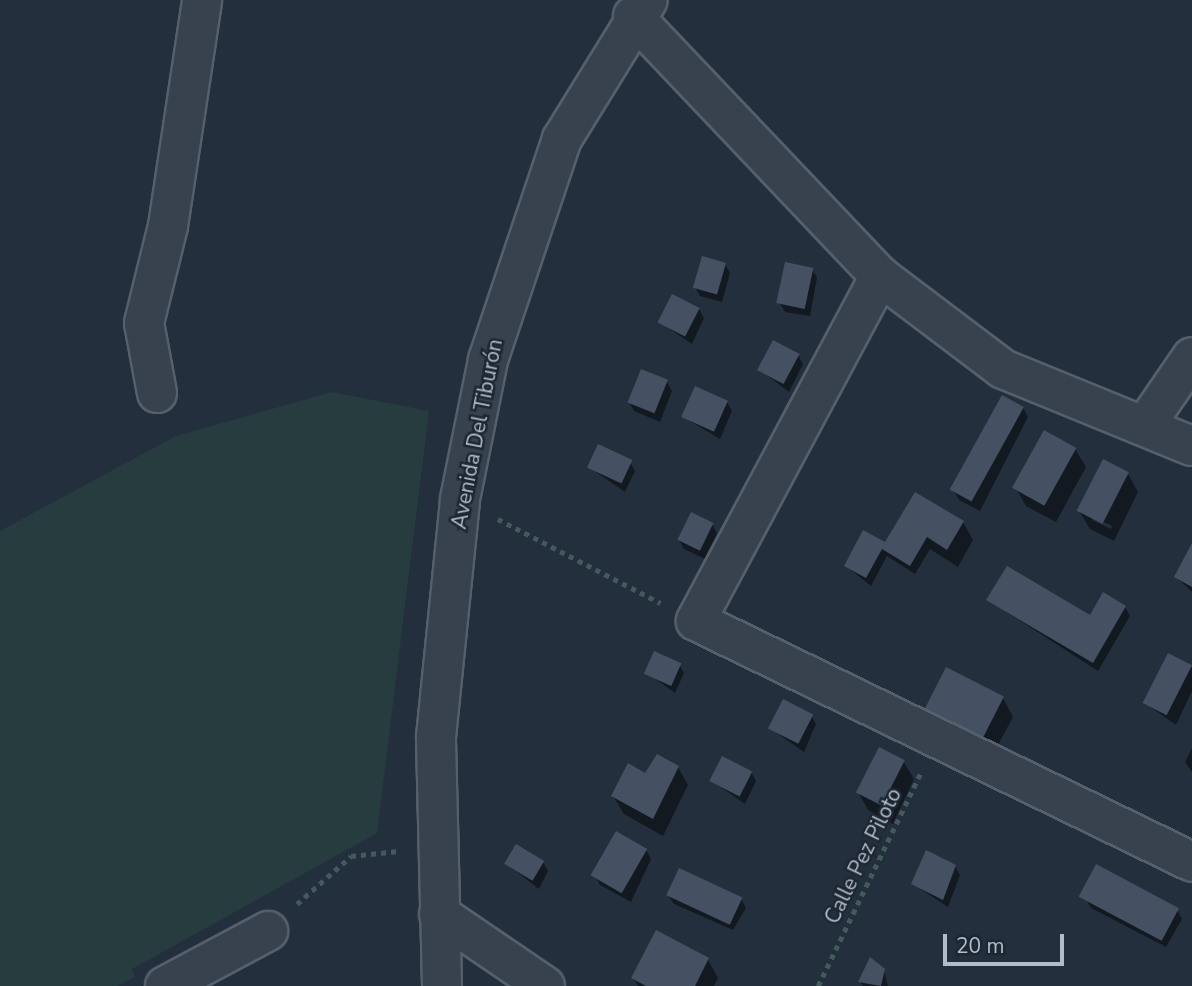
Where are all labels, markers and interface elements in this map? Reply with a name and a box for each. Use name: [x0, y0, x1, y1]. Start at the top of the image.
street label: Avenida Del Tiburón: [446, 337, 508, 531]
street label: Calle Pez Piloto: [819, 784, 907, 928]
scale bar: [947, 920, 1068, 964]
text: 20 m: [956, 932, 1005, 960]

